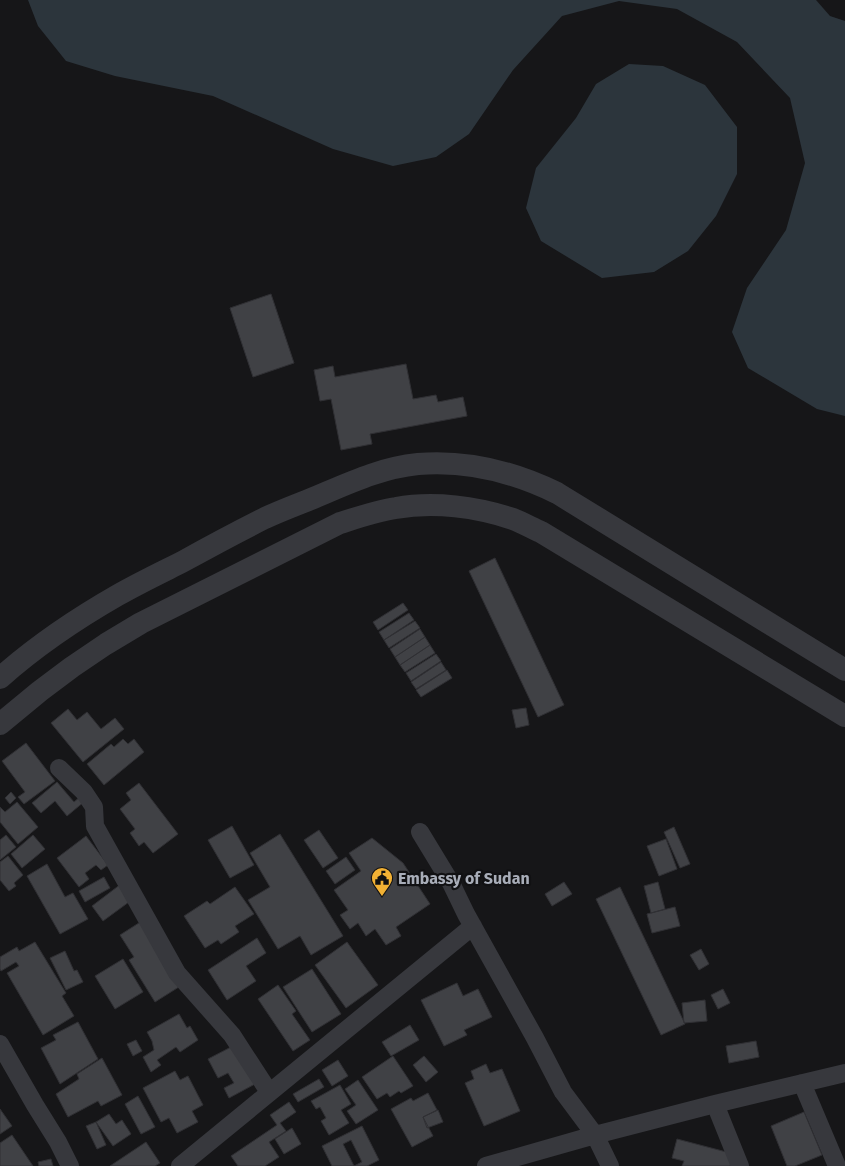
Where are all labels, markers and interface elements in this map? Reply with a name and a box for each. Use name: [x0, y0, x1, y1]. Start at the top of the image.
public building icon: Embassy of Sudan: [370, 866, 394, 897]
place label: Embassy of Sudan: [398, 869, 530, 888]

